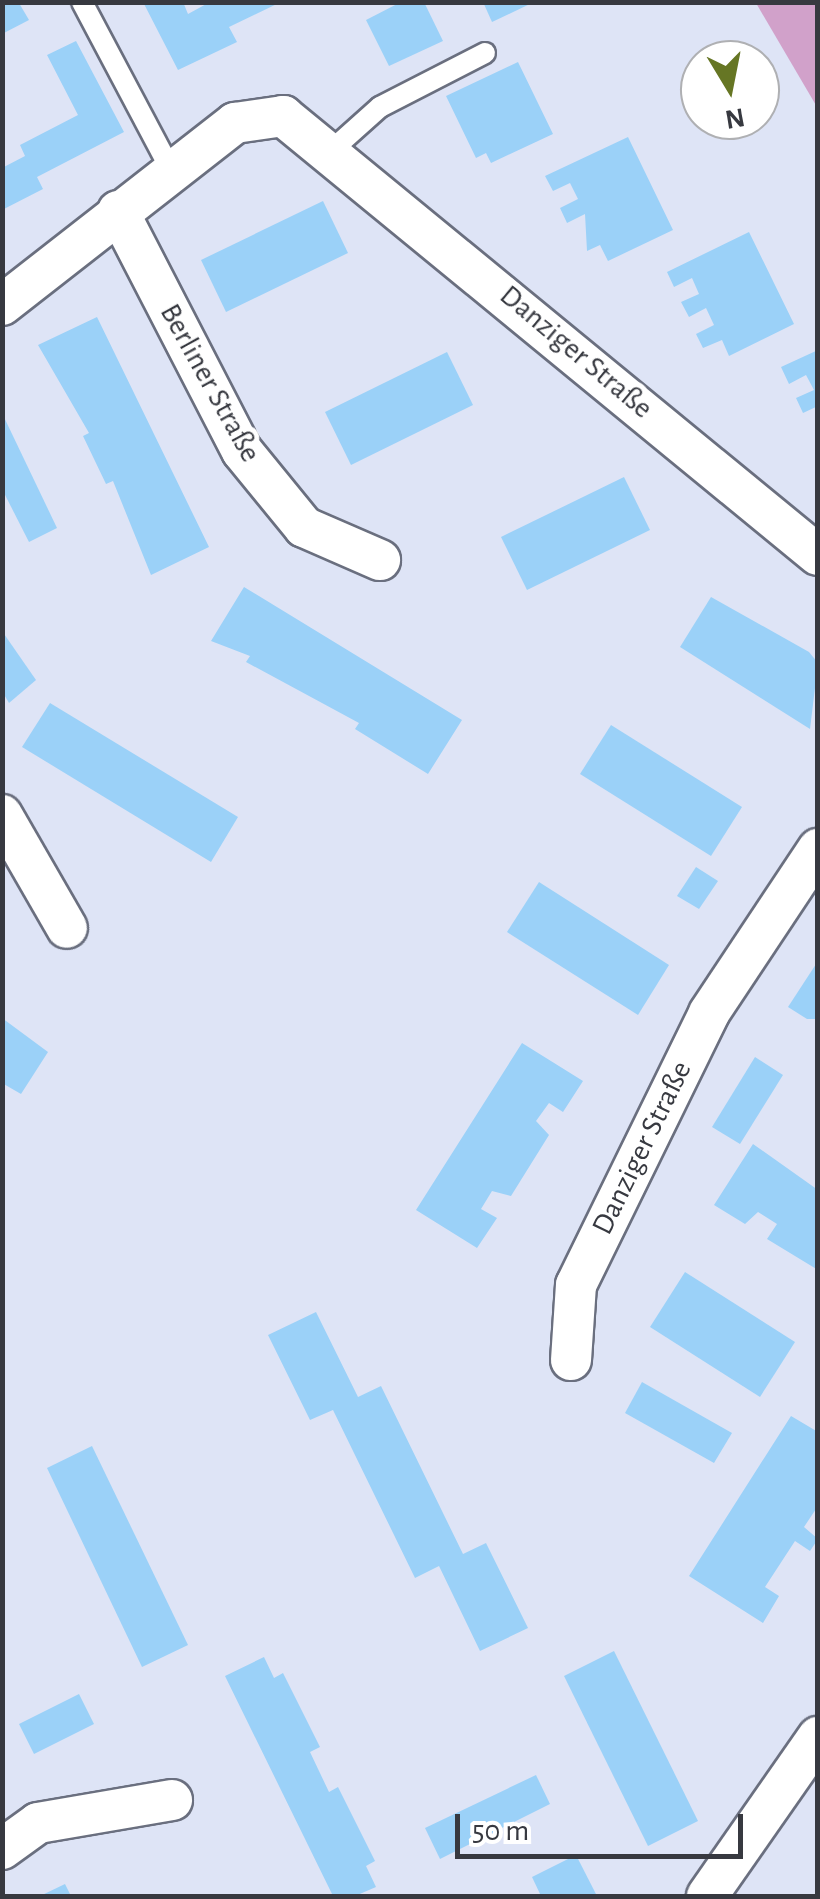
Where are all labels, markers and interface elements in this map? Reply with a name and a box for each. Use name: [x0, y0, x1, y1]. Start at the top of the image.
north arrow: [680, 40, 780, 140]
text: N: [723, 102, 747, 133]
street label: Danziger Straße: [492, 278, 660, 426]
street label: Berliner Straße: [152, 298, 268, 468]
street label: Danziger Straße: [584, 1055, 700, 1241]
scale bar: [460, 1794, 748, 1856]
text: 50 m: [472, 1816, 529, 1846]

